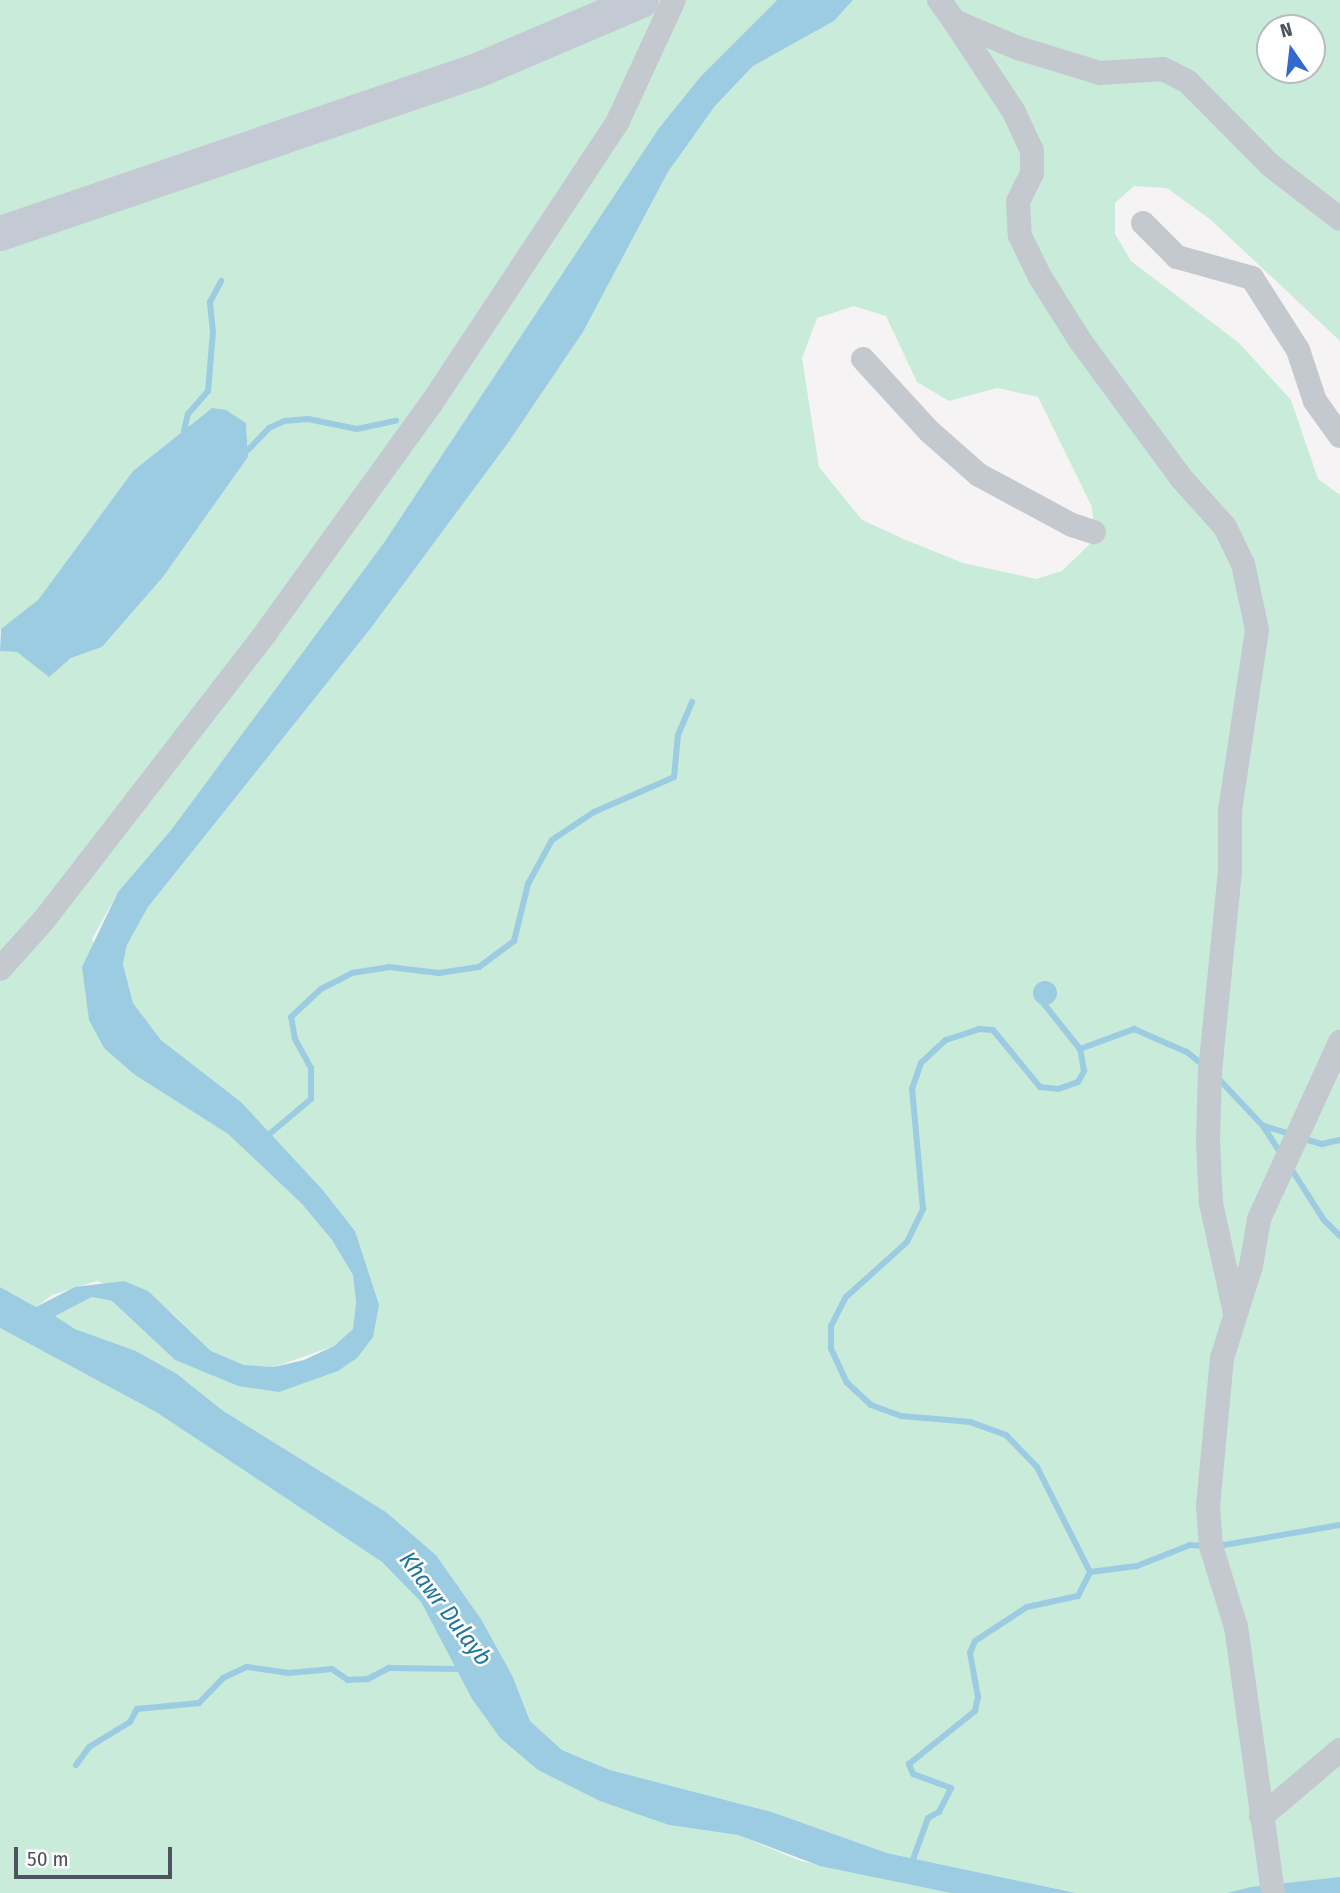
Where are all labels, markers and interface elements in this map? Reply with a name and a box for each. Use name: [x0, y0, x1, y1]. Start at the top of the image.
north arrow: [1256, 14, 1326, 84]
text: N: [1278, 18, 1295, 43]
water label: Khawr Dulayb: [393, 1546, 497, 1672]
scale bar: [18, 1834, 175, 1878]
text: 50 m: [27, 1846, 69, 1872]

